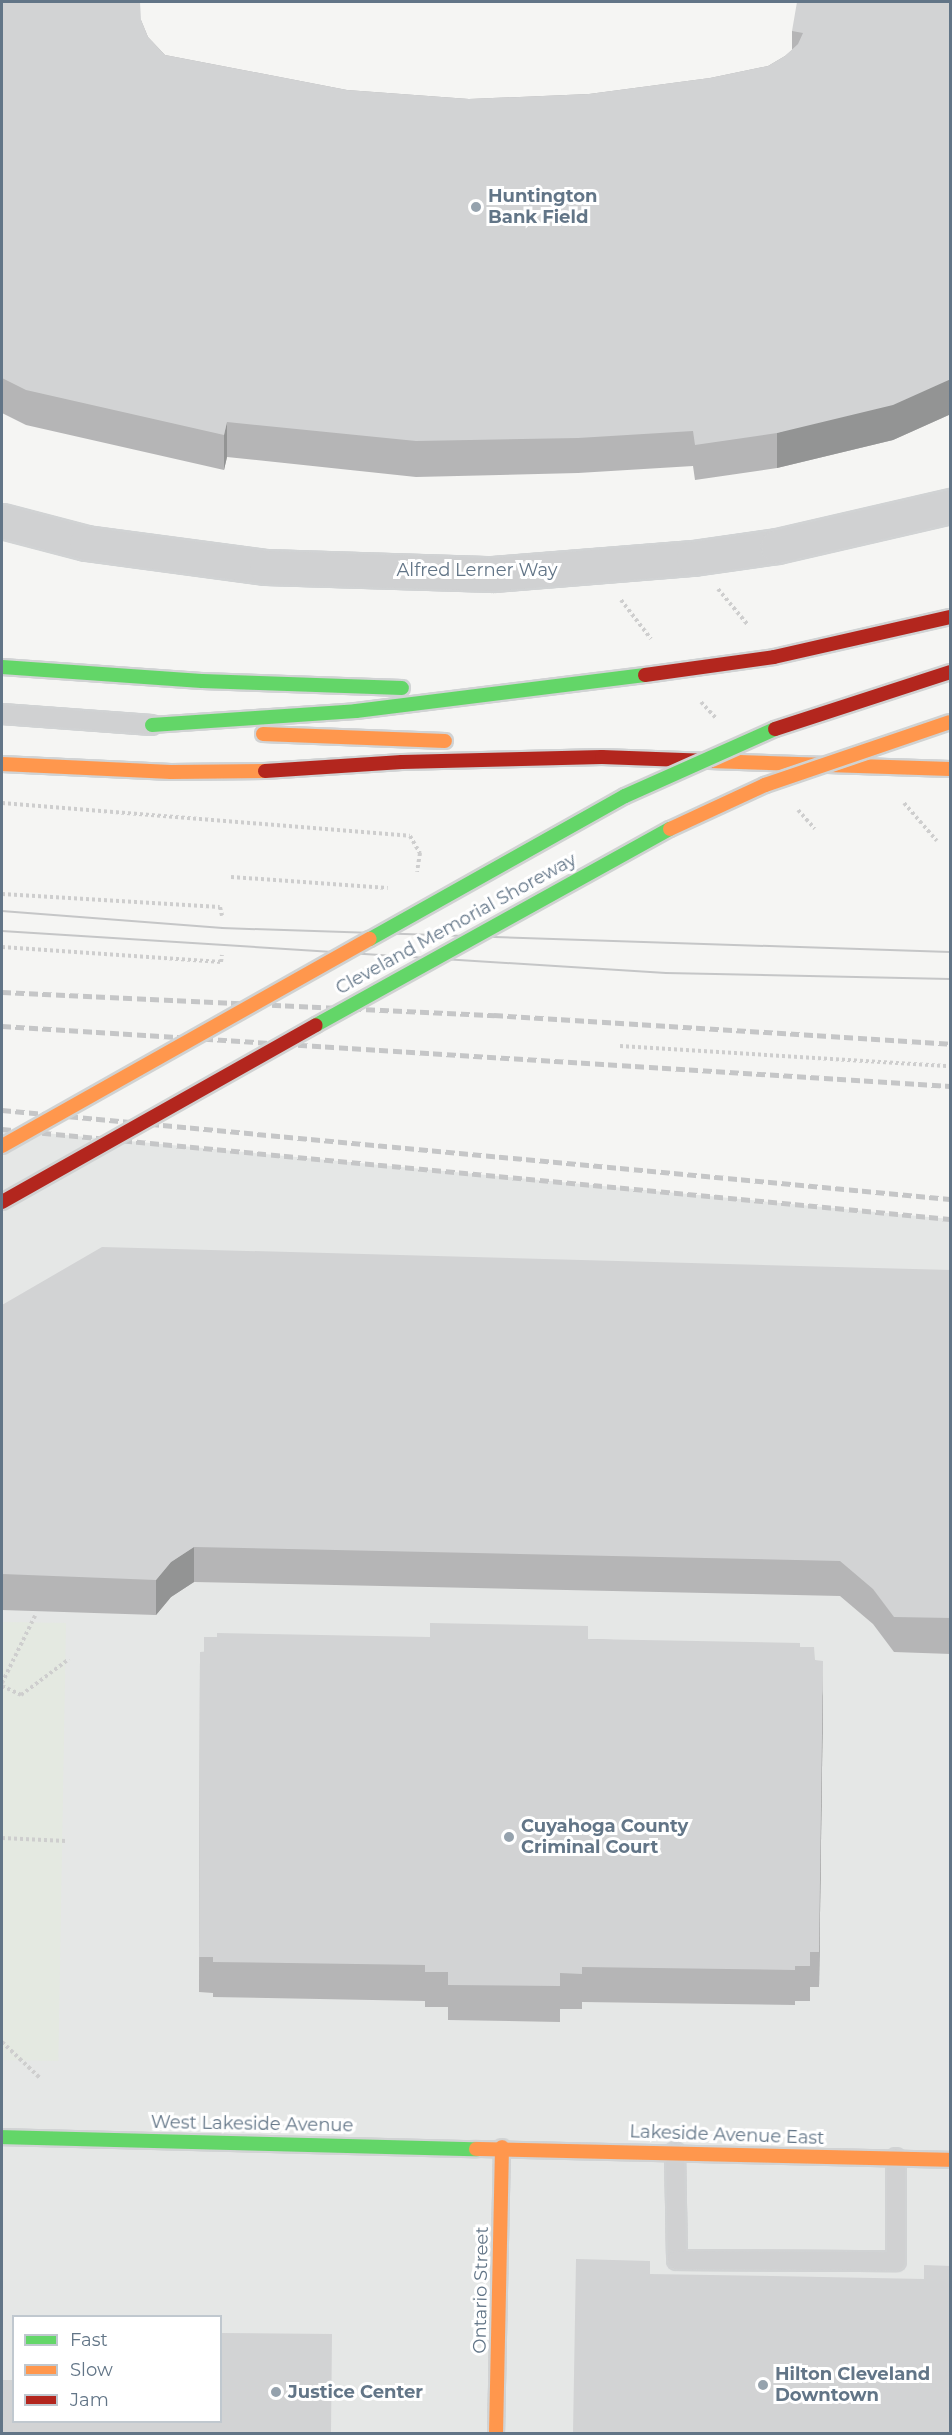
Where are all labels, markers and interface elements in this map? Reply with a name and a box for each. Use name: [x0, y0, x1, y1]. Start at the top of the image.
place label: Huntington Bank Field: [488, 186, 597, 228]
marker: Huntington Bank Field: [469, 200, 483, 214]
street label: Alfred Lerner Way: [396, 559, 558, 581]
street label: Cleveland Memorial Shoreway: [332, 849, 580, 999]
place label: Cuyahoga County Criminal Court: [521, 1816, 688, 1858]
marker: Cuyahoga County Criminal Court: [502, 1830, 516, 1844]
street label: West Lakeside Avenue: [151, 2111, 353, 2137]
street label: Lakeside Avenue East: [629, 2121, 825, 2149]
street label: Ontario Street: [469, 2226, 493, 2354]
legend: [12, 2315, 222, 2423]
text: Fast: [70, 2329, 108, 2351]
text: Slow: [70, 2359, 113, 2381]
place label: Hilton Cleveland Downtown: [775, 2364, 930, 2406]
marker: Hilton Cleveland Downtown: [756, 2378, 770, 2392]
place label: Justice Center: [288, 2381, 423, 2403]
marker: Justice Center: [269, 2385, 283, 2399]
text: Jam: [70, 2389, 109, 2411]

